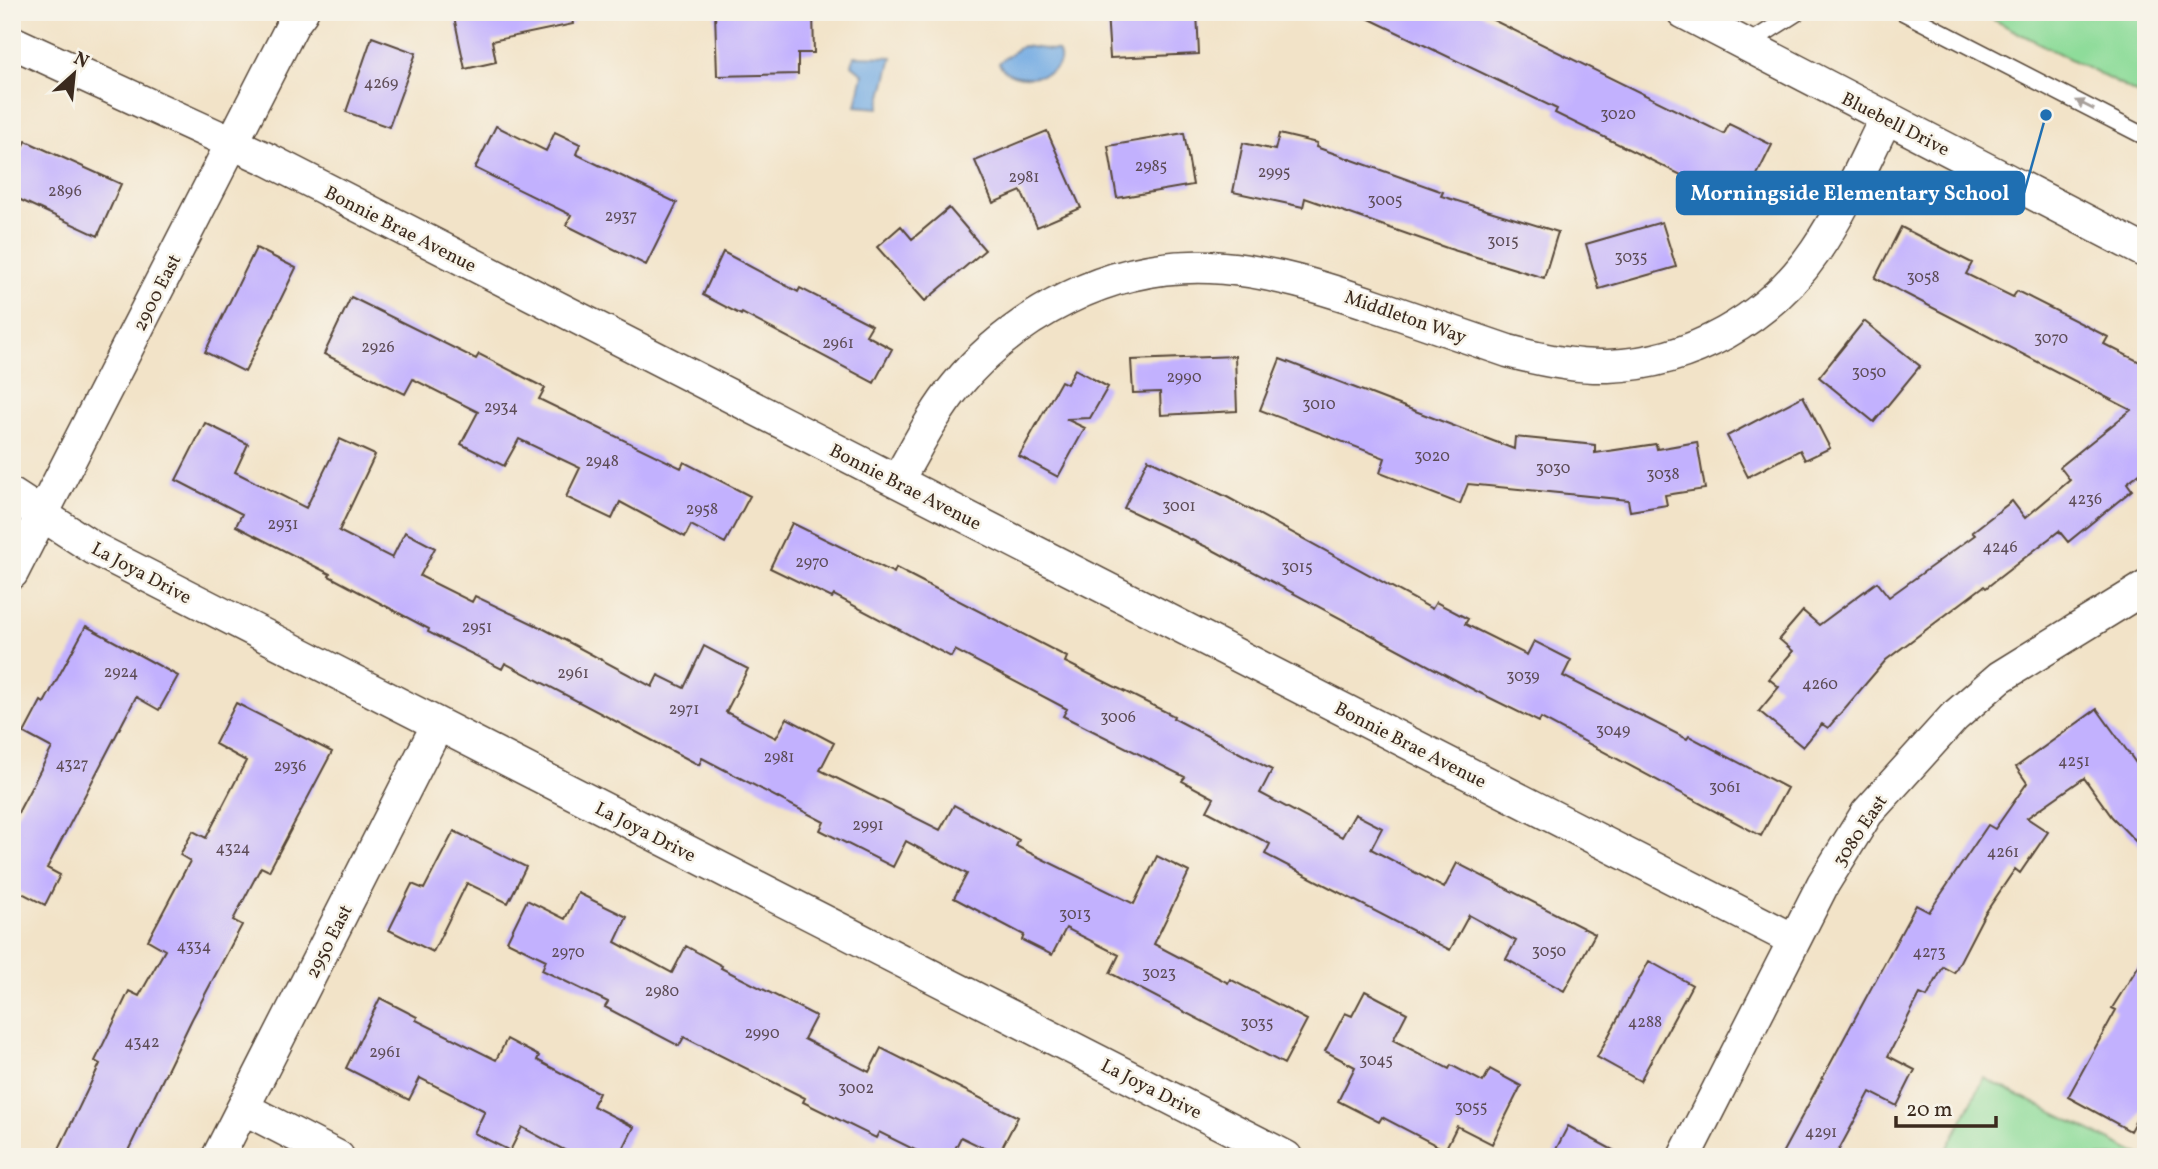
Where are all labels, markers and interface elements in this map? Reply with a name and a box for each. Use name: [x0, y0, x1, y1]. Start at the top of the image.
north arrow: [38, 38, 108, 108]
text: N: [69, 46, 93, 75]
house number: 4269: [364, 73, 398, 95]
street label: Bluebell Drive: [1837, 86, 1954, 163]
one-way arrow: [2075, 100, 2095, 111]
house number: 3020: [1600, 104, 1636, 126]
house number: 2985: [1135, 156, 1167, 178]
house number: 2995: [1258, 162, 1290, 184]
house number: 2981: [1008, 167, 1040, 189]
callout: Morningside Elementary School: [1677, 172, 2024, 214]
street label: Bonnie Brae Avenue: [320, 180, 481, 279]
text: Morningside Elementary School: [1691, 180, 2009, 209]
house number: 2896: [48, 181, 82, 203]
house number: 3005: [1368, 190, 1402, 212]
house number: 2937: [605, 206, 637, 228]
house number: 3015: [1487, 231, 1519, 253]
house number: 3035: [1615, 247, 1648, 269]
street label: 2900 East: [127, 250, 188, 336]
house number: 3058: [1906, 267, 1940, 289]
street label: Middleton Way: [1341, 285, 1470, 351]
house number: 3070: [2034, 328, 2068, 350]
house number: 2961: [822, 333, 854, 355]
house number: 2926: [361, 337, 395, 359]
house number: 3050: [1852, 362, 1886, 384]
house number: 2990: [1166, 367, 1202, 389]
house number: 3010: [1302, 394, 1336, 416]
house number: 2934: [484, 397, 518, 419]
street label: Bonnie Brae Avenue: [825, 438, 986, 537]
house number: 3020: [1414, 446, 1450, 468]
house number: 2948: [585, 451, 619, 473]
house number: 3030: [1536, 458, 1570, 480]
house number: 3038: [1646, 464, 1680, 486]
house number: 4236: [2068, 489, 2102, 511]
house number: 3001: [1162, 496, 1196, 518]
house number: 2958: [686, 499, 718, 521]
house number: 2931: [268, 514, 298, 536]
street label: La Joya Drive: [86, 536, 196, 611]
house number: 4246: [1982, 537, 2018, 559]
house number: 2970: [795, 552, 829, 574]
house number: 3015: [1281, 557, 1313, 579]
house number: 2951: [462, 617, 492, 639]
house number: 2924: [104, 662, 138, 684]
house number: 2961: [557, 663, 589, 685]
house number: 3039: [1506, 666, 1540, 688]
house number: 4260: [1802, 674, 1838, 696]
street label: Bonnie Brae Avenue: [1330, 696, 1491, 795]
house number: 2971: [669, 699, 699, 721]
house number: 3006: [1100, 707, 1136, 729]
house number: 3049: [1596, 720, 1630, 742]
house number: 2981: [763, 747, 795, 769]
house number: 4251: [2058, 751, 2090, 773]
house number: 4327: [55, 754, 89, 776]
house number: 2936: [274, 756, 306, 778]
house number: 3061: [1709, 777, 1741, 799]
street label: 3080 East: [1827, 790, 1894, 872]
street label: La Joya Drive: [590, 796, 700, 869]
house number: 2991: [852, 815, 884, 837]
house number: 4324: [216, 838, 250, 860]
house number: 4261: [1987, 842, 2019, 864]
street label: 2950 East: [300, 900, 360, 983]
house number: 3013: [1059, 904, 1091, 926]
house number: 4334: [177, 936, 211, 958]
house number: 3050: [1532, 941, 1566, 963]
house number: 2970: [551, 942, 585, 964]
house number: 4273: [1912, 942, 1946, 964]
house number: 3023: [1142, 963, 1176, 985]
house number: 2980: [645, 981, 679, 1003]
house number: 4288: [1628, 1012, 1662, 1034]
house number: 3035: [1241, 1013, 1274, 1035]
house number: 2990: [744, 1023, 780, 1045]
house number: 4342: [124, 1032, 160, 1054]
house number: 2961: [369, 1042, 401, 1064]
house number: 3045: [1359, 1050, 1393, 1072]
street label: La Joya Drive: [1096, 1053, 1206, 1126]
house number: 3002: [838, 1078, 874, 1100]
scale bar: [1896, 1085, 1995, 1129]
text: 20 m: [1906, 1096, 1952, 1125]
house number: 3055: [1455, 1097, 1487, 1119]
house number: 4291: [1805, 1122, 1837, 1144]

